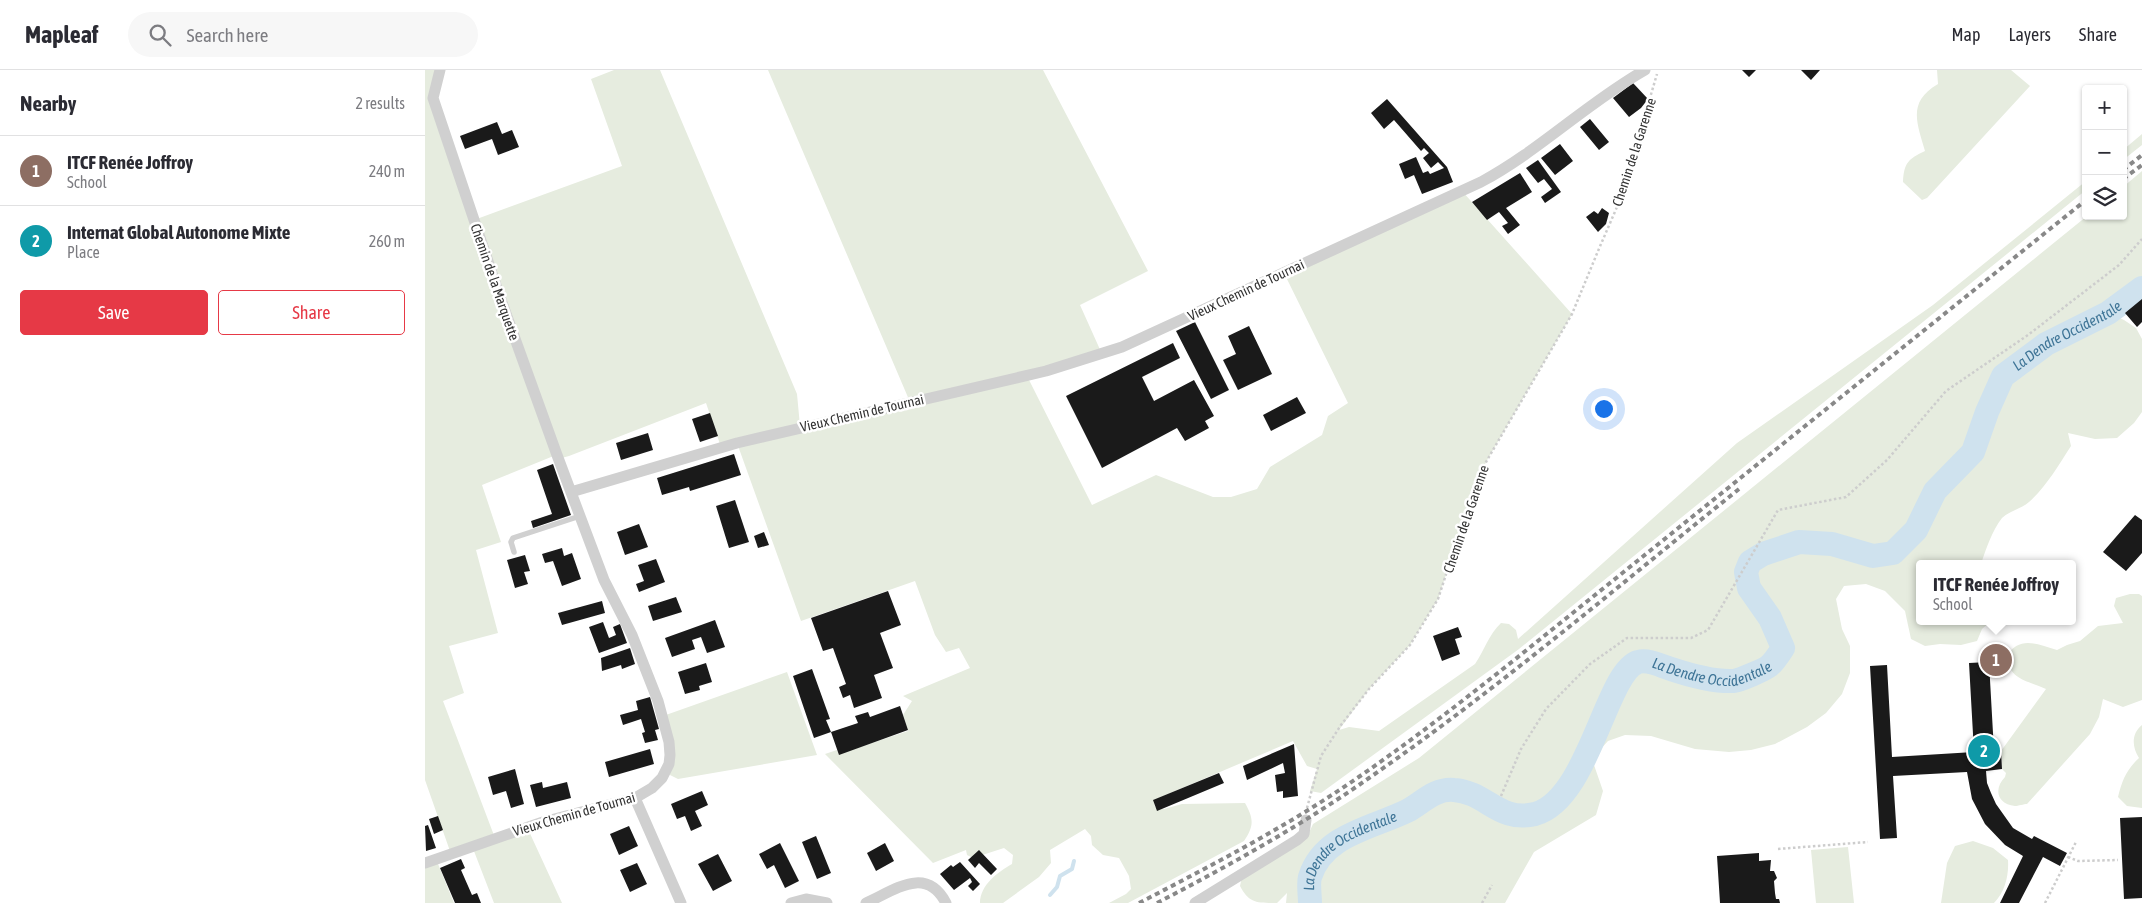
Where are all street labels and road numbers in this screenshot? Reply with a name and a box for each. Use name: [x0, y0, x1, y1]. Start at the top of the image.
street label: Chemin de la Garenne: [1609, 96, 1659, 208]
street label: Chemin de la Marquette: [467, 221, 523, 343]
street label: Vieux Chemin de Tournai: [1185, 256, 1307, 324]
street label: Vieux Chemin de Tournai: [799, 391, 925, 435]
street label: Chemin de la Garenne: [1440, 463, 1492, 575]
street label: Vieux Chemin de Tournai: [511, 789, 637, 839]

